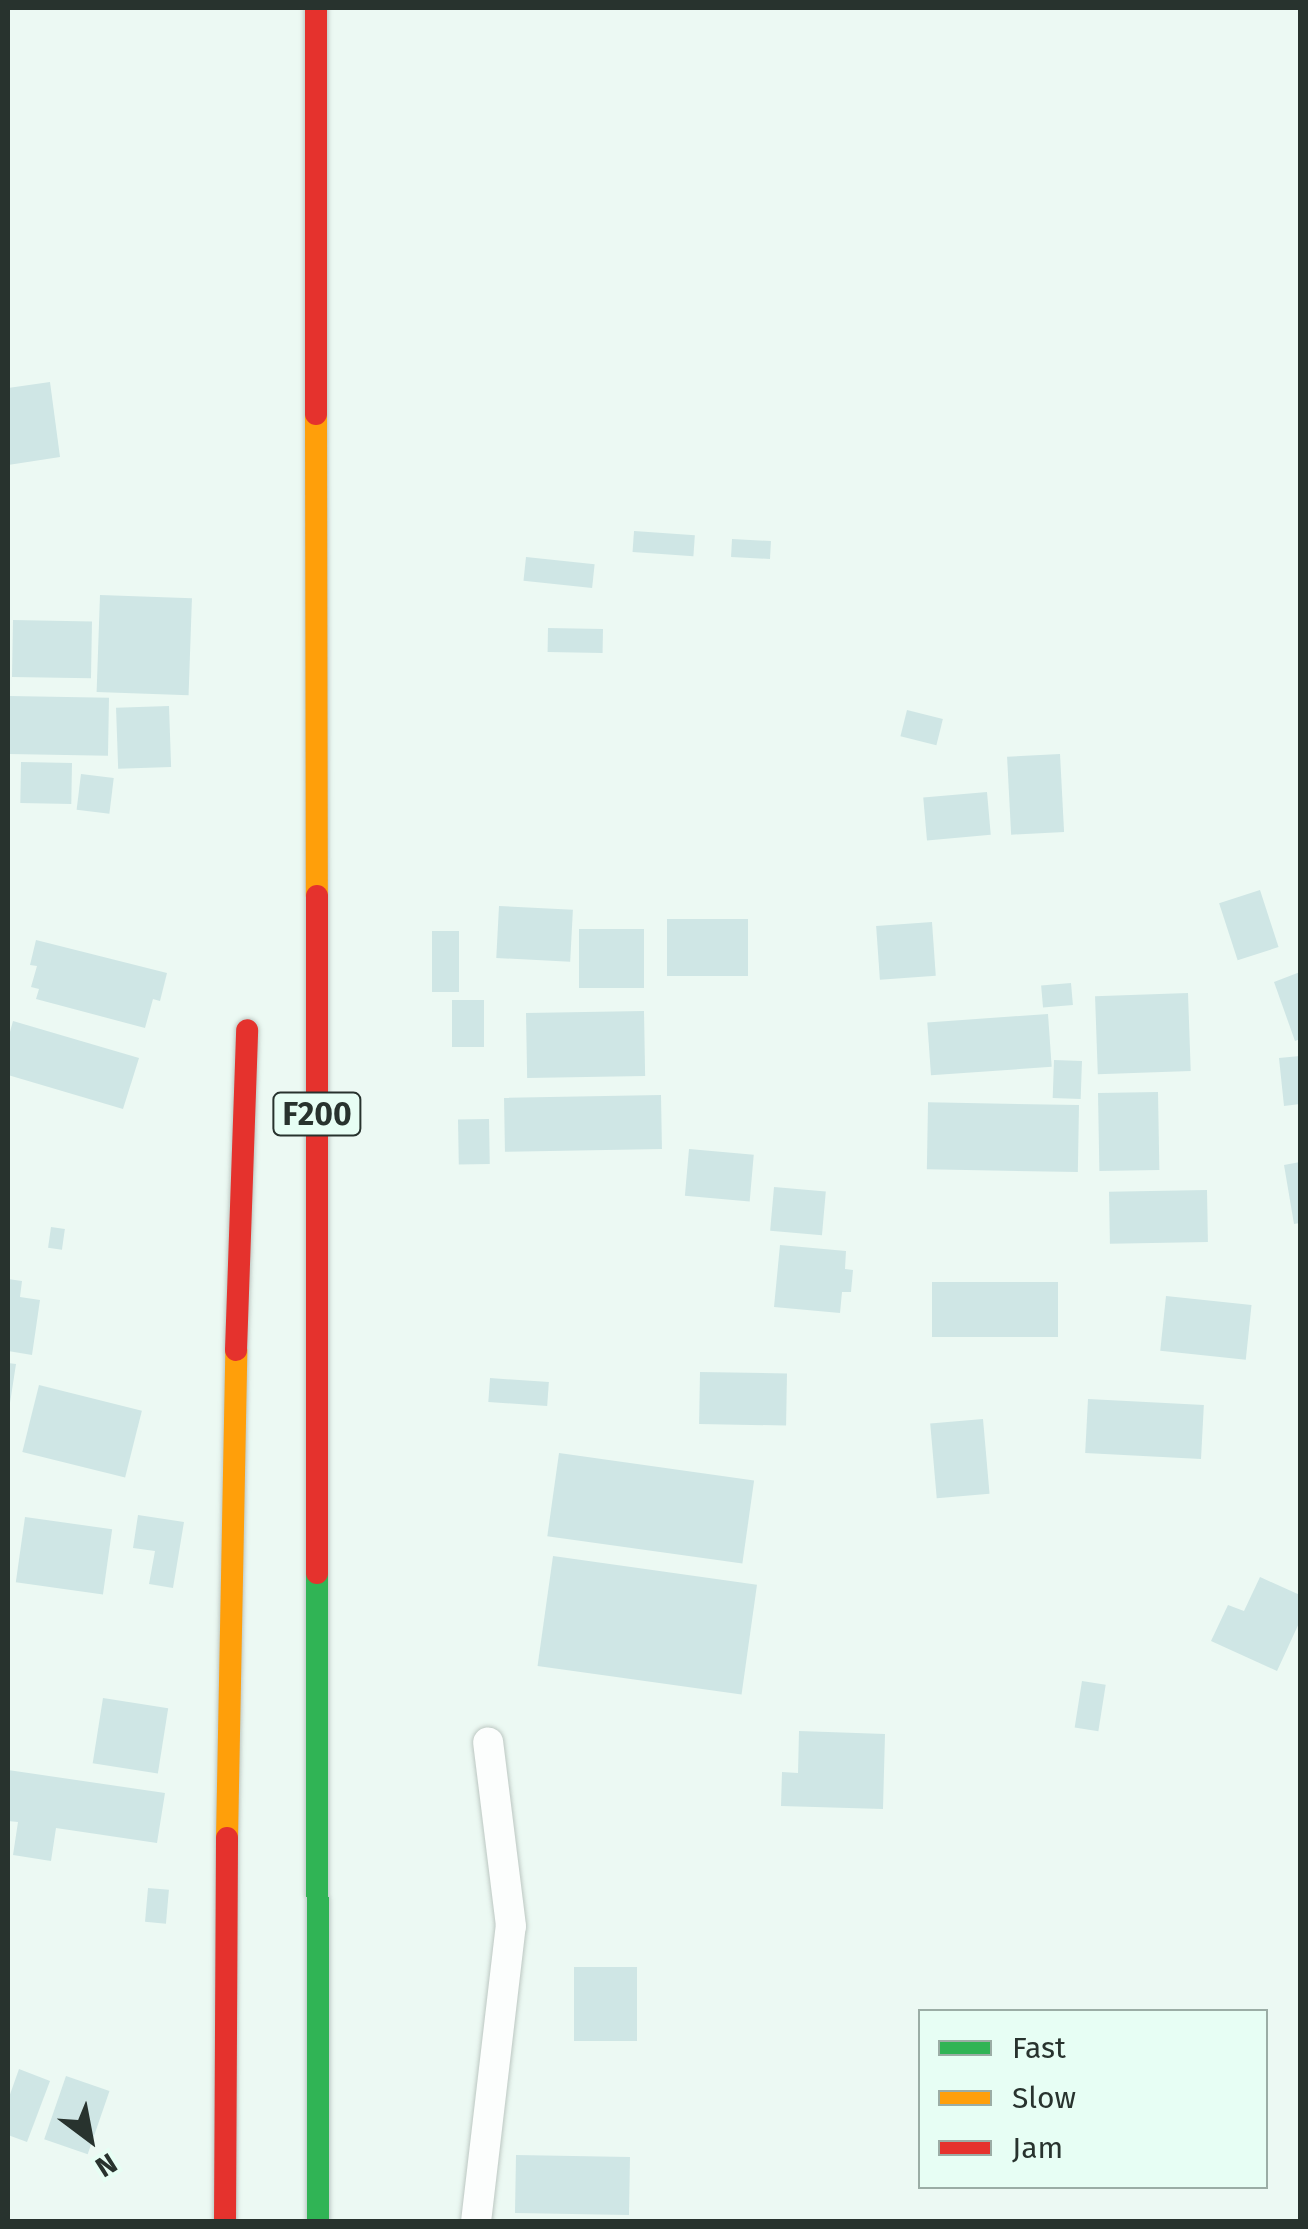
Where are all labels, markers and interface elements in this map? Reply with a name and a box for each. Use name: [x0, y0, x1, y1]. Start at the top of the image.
road number: F200: [272, 1087, 362, 1141]
legend: [918, 2009, 1268, 2189]
text: Fast: [1012, 2030, 1066, 2066]
text: Slow: [1012, 2080, 1076, 2116]
north arrow: [40, 2089, 140, 2189]
text: Jam: [1012, 2130, 1063, 2166]
text: N: [90, 2146, 123, 2184]

